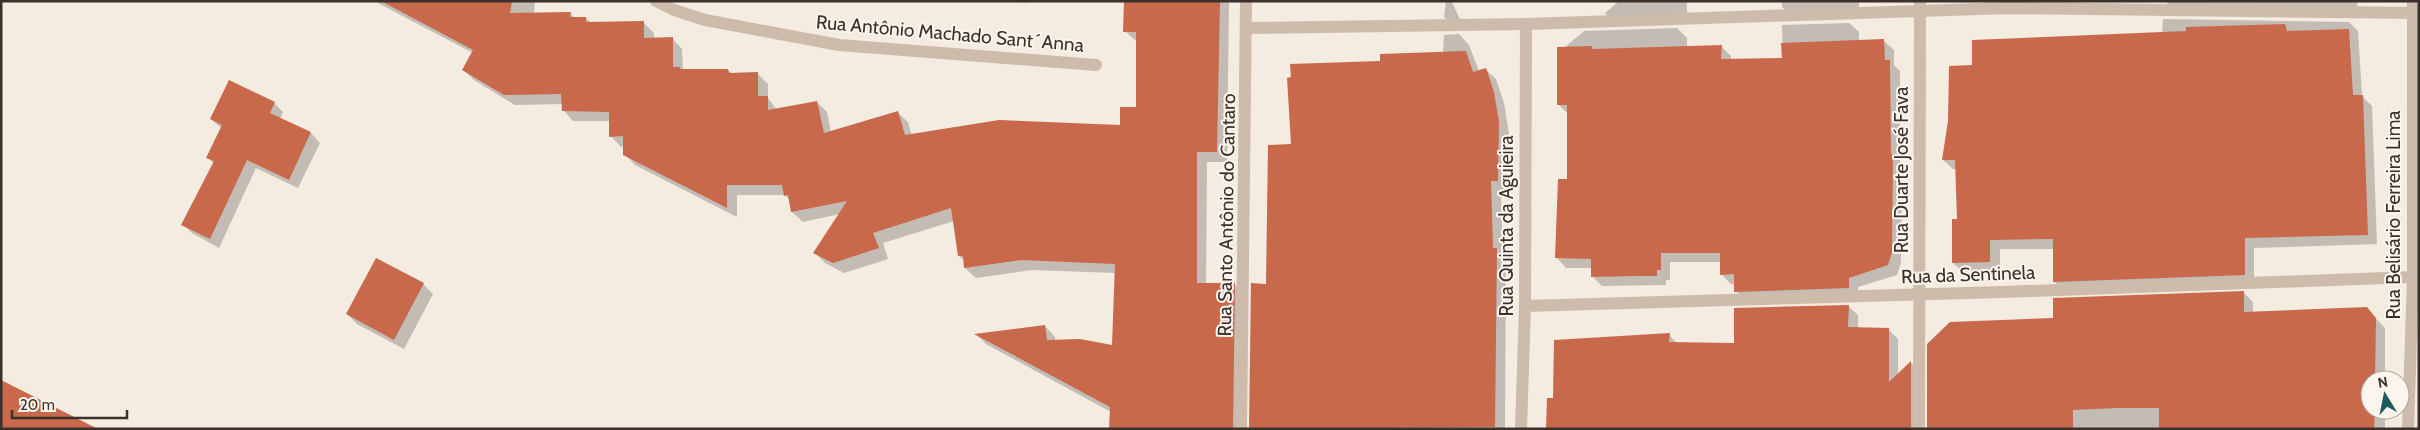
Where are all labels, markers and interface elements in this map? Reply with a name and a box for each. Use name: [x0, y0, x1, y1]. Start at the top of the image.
street label: Rua Antônio Machado Sant´Anna: [815, 10, 1085, 57]
street label: Rua Duarte José Fava: [1890, 87, 1913, 253]
street label: Rua Santo Antônio do Cantaro: [1213, 93, 1240, 337]
street label: Rua Belisário Ferreira Lima: [2382, 111, 2405, 319]
street label: Rua Quinta da Aguieira: [1495, 135, 1518, 317]
street label: Rua da Sentinela: [1901, 261, 2035, 288]
north arrow: [2360, 370, 2410, 420]
text: N: [2376, 372, 2389, 392]
scale bar: [12, 388, 128, 420]
text: 20 m: [20, 396, 55, 414]

